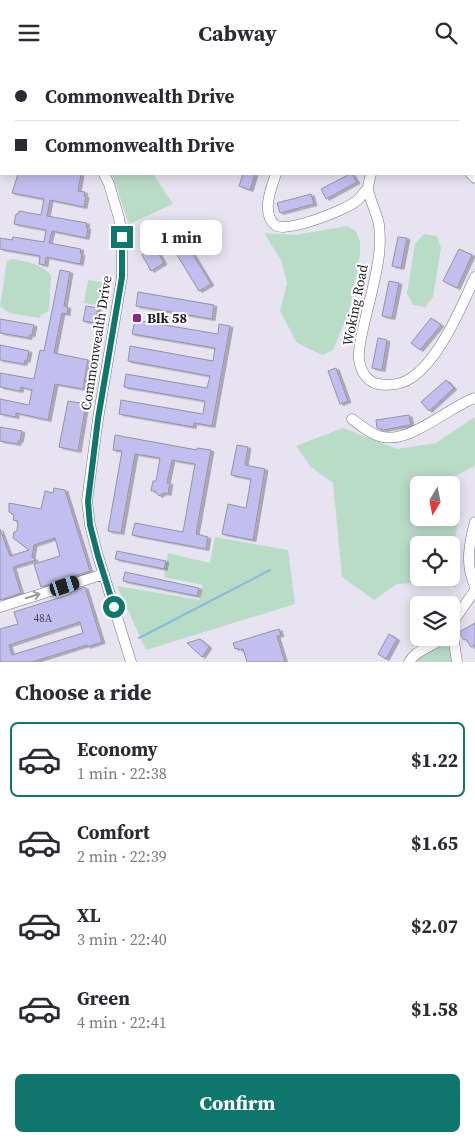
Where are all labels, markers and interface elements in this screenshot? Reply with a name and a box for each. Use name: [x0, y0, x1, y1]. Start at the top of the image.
text: Cabway: [198, 18, 277, 48]
icon: menu: [15, 19, 43, 47]
icon: search: [432, 19, 460, 47]
text: Commonwealth Drive: [45, 83, 235, 109]
text: Commonwealth Drive: [45, 132, 235, 158]
callout: 1 min: [140, 219, 222, 255]
route end: [111, 226, 133, 248]
text: 1 min: [160, 226, 202, 248]
street label: Woking Road: [337, 263, 373, 347]
street label: Commonwealth Drive: [75, 274, 117, 412]
place label: Blk 58: [147, 308, 187, 328]
marker: Blk 58: [131, 312, 143, 324]
north arrow: [410, 476, 460, 526]
map controls: [410, 476, 460, 646]
button: locate: [410, 536, 460, 586]
car: [48, 574, 81, 598]
one-way arrow: [25, 591, 41, 601]
route start: [103, 596, 125, 618]
button: layers: [410, 596, 460, 646]
house number: 48A: [34, 611, 53, 626]
text: Choose a ride: [15, 677, 152, 707]
text: Economy: [77, 736, 158, 762]
icon: car: [17, 737, 62, 782]
text: $1.22: [411, 747, 458, 773]
text: 1 min · 22:38: [77, 762, 167, 784]
text: Comfort: [77, 819, 150, 845]
icon: car: [17, 820, 62, 865]
text: $1.65: [411, 830, 458, 856]
text: 2 min · 22:39: [77, 845, 167, 867]
text: XL: [77, 902, 100, 928]
icon: car: [17, 903, 62, 948]
text: $2.07: [411, 913, 458, 939]
text: 3 min · 22:40: [77, 928, 167, 950]
text: Green: [77, 985, 130, 1011]
icon: car: [17, 986, 62, 1031]
text: $1.58: [411, 996, 458, 1022]
text: 4 min · 22:41: [77, 1011, 167, 1033]
button: Confirm: [15, 1074, 460, 1132]

